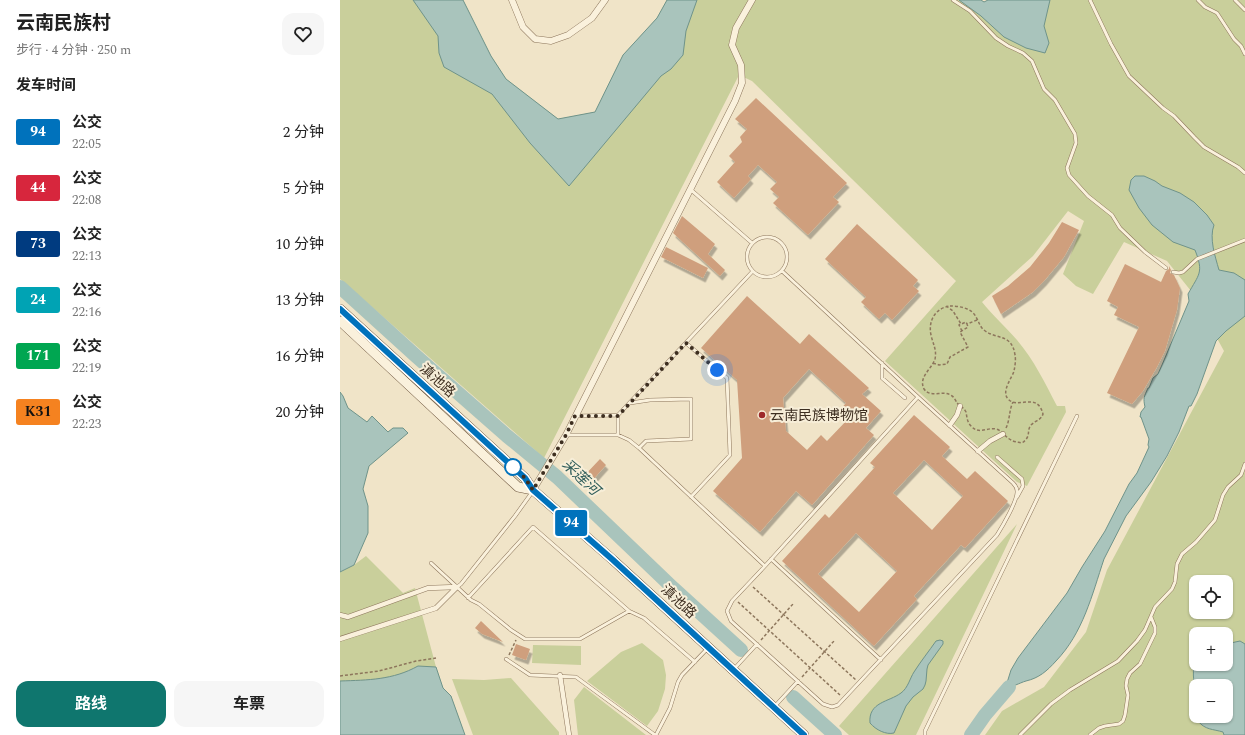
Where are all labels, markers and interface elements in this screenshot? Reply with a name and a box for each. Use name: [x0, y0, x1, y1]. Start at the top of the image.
text: 云南民族村: [16, 9, 111, 38]
button: heart: [282, 13, 324, 55]
text: 步行 · 4 分钟 · 250 m: [16, 40, 131, 60]
text: 发车时间: [16, 74, 76, 97]
text: 公交: [72, 111, 102, 134]
text: 94: [30, 121, 46, 142]
text: 2 分钟: [283, 121, 324, 144]
text: 22:05: [72, 134, 101, 154]
text: 公交: [72, 167, 102, 190]
text: 44: [30, 177, 46, 198]
text: 5 分钟: [283, 177, 324, 200]
text: 22:08: [72, 190, 101, 210]
text: 公交: [72, 223, 102, 246]
text: 73: [30, 233, 46, 254]
text: 10 分钟: [275, 233, 324, 256]
text: 22:13: [72, 246, 101, 266]
text: 公交: [72, 279, 102, 302]
text: 24: [30, 289, 46, 310]
text: 13 分钟: [275, 289, 324, 312]
text: 22:16: [72, 302, 101, 322]
text: 公交: [72, 335, 102, 358]
text: 171: [26, 345, 50, 366]
text: 16 分钟: [275, 345, 324, 368]
text: 22:19: [72, 358, 101, 378]
street label: 滇池路: [415, 359, 460, 402]
your location: [707, 360, 727, 380]
text: 公交: [72, 391, 102, 414]
text: K31: [25, 401, 51, 422]
text: 20 分钟: [275, 401, 324, 424]
place label: 云南民族博物馆: [770, 405, 868, 426]
marker: 云南民族博物馆: [757, 410, 767, 420]
text: 22:23: [72, 414, 101, 434]
water label: 采莲河: [556, 454, 607, 503]
unlabelled marker: [504, 458, 522, 476]
line badge: 94: [553, 510, 589, 536]
text: 94: [563, 512, 579, 533]
map controls: [1189, 575, 1233, 723]
button: locate: [1189, 575, 1233, 619]
street label: 滇池路: [656, 579, 701, 623]
button: +: [1189, 627, 1233, 671]
button: −: [1189, 679, 1233, 723]
button: 路线: [16, 681, 166, 727]
button: 车票: [174, 681, 324, 727]

